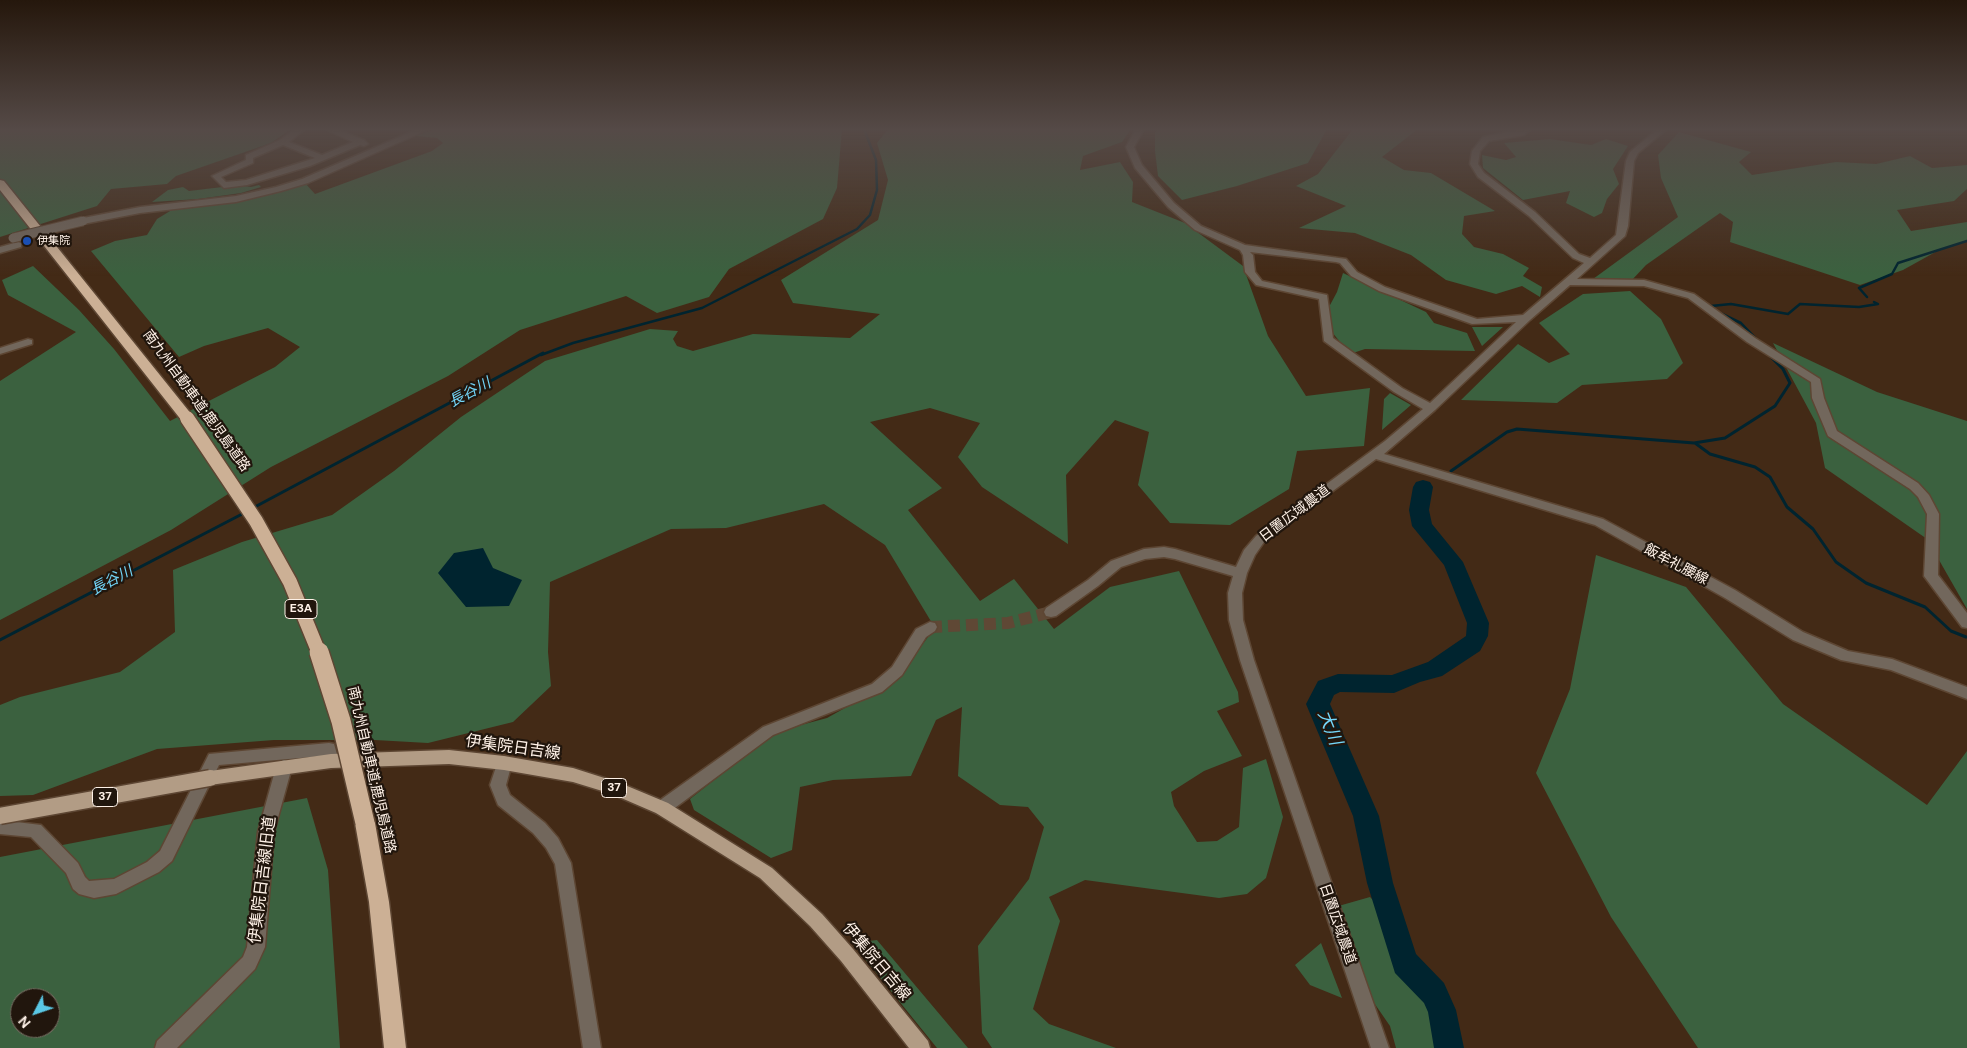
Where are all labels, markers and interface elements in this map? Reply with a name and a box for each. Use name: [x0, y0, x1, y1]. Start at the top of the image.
place label: 伊集院: [37, 234, 70, 248]
marker: 伊集院: [21, 235, 33, 247]
street label: 南九州自動車道;鹿児島道路: [139, 327, 253, 475]
water label: 長谷川: [446, 374, 494, 412]
street label: 日置広域農道: [1256, 482, 1334, 546]
street label: 飯牟礼腰線: [1641, 541, 1711, 589]
water label: 長谷川: [88, 562, 136, 600]
road number: E3A: [285, 600, 317, 618]
street label: 南九州自動車道;鹿児島道路: [344, 685, 398, 855]
water label: 大川: [1312, 707, 1346, 749]
street label: 伊集院日吉線: [464, 732, 562, 764]
road number: 37: [602, 778, 626, 798]
road number: 37: [92, 788, 118, 806]
street label: 伊集院日吉線旧道: [246, 815, 280, 945]
street label: 日置広域農道: [1315, 882, 1359, 966]
street label: 伊集院日吉線: [838, 919, 914, 1005]
north arrow: [10, 988, 60, 1038]
text: N: [14, 1012, 35, 1032]

